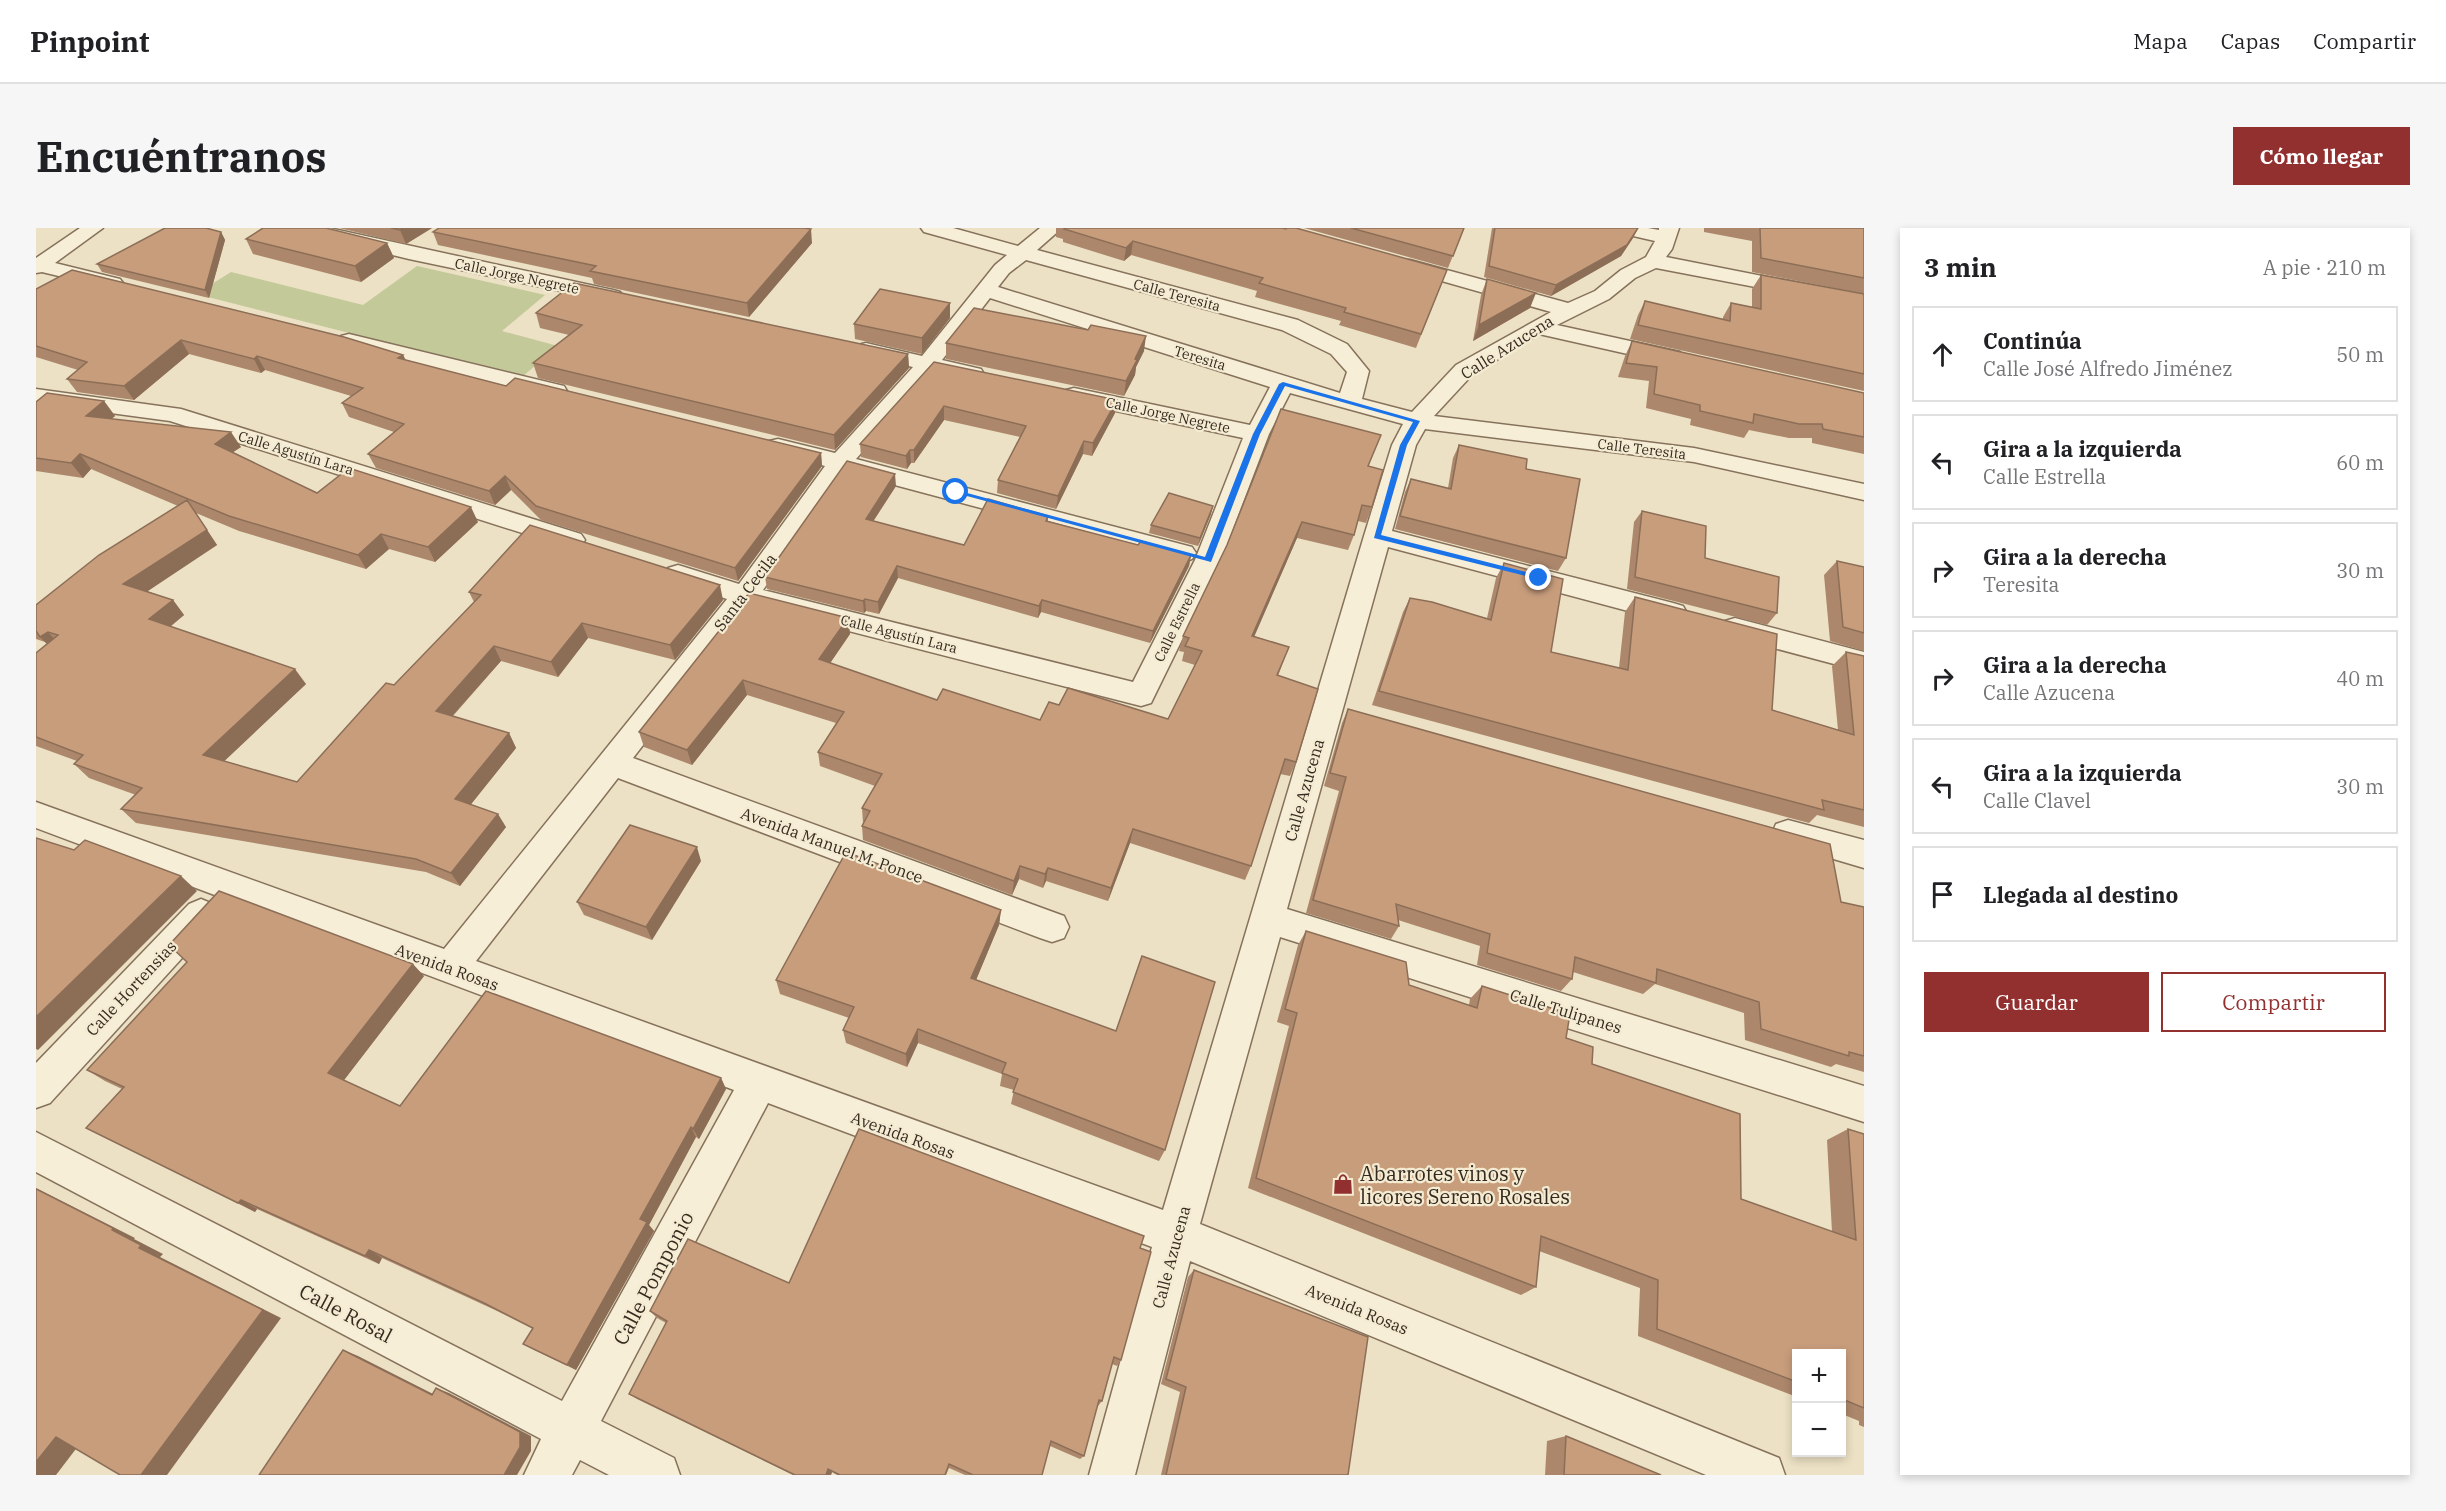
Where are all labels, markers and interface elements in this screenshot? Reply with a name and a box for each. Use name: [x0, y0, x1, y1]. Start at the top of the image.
text: Pinpoint: [30, 23, 150, 60]
text: Mapa: [2133, 27, 2188, 55]
text: Capas: [2221, 27, 2280, 55]
text: Compartir: [2313, 27, 2416, 55]
button: Cómo llegar: [2233, 127, 2410, 185]
text: Encuéntranos: [36, 129, 327, 184]
text: 3 min: [1924, 250, 1997, 284]
street label: Calle Jorge Negrete: [453, 254, 581, 298]
text: A pie · 210 m: [2263, 254, 2386, 281]
street label: Calle Teresita: [1132, 275, 1223, 315]
street label: Calle Azucena: [1457, 310, 1557, 383]
text: Continúa: [1983, 326, 2082, 355]
icon: ahead: [1926, 338, 1959, 371]
text: 50 m: [2336, 341, 2384, 368]
street label: Teresita: [1172, 342, 1229, 375]
text: Calle José Alfredo Jiménez: [1983, 355, 2232, 382]
street label: Calle Jorge Negrete: [1104, 393, 1232, 437]
street label: Calle Agustín Lara: [236, 427, 356, 479]
text: Gira a la izquierda: [1983, 434, 2182, 463]
street label: Calle Teresita: [1597, 435, 1688, 463]
icon: left: [1926, 446, 1959, 479]
text: 60 m: [2336, 449, 2384, 476]
text: Calle Estrella: [1983, 463, 2106, 490]
route start: [942, 478, 968, 504]
text: Gira a la derecha: [1983, 542, 2167, 571]
street label: Santa Cecila: [709, 549, 781, 635]
icon: right: [1926, 554, 1959, 587]
text: 30 m: [2336, 557, 2384, 584]
route end: [1525, 564, 1551, 590]
text: Teresita: [1983, 571, 2059, 598]
street label: Calle Estrella: [1150, 579, 1204, 665]
street label: Calle Agustín Lara: [839, 611, 960, 657]
text: Gira a la derecha: [1983, 650, 2167, 679]
icon: right: [1926, 662, 1959, 695]
text: 40 m: [2336, 665, 2384, 692]
text: Calle Azucena: [1983, 679, 2115, 706]
street label: Calle Azucena: [1280, 736, 1328, 844]
text: Gira a la izquierda: [1983, 758, 2182, 787]
icon: left: [1926, 770, 1959, 803]
text: 30 m: [2336, 773, 2384, 800]
text: Calle Clavel: [1983, 787, 2091, 814]
street label: Avenida Manuel M. Ponce: [738, 803, 926, 887]
icon: arrive: [1926, 878, 1959, 911]
text: Llegada al destino: [1983, 880, 2178, 909]
street label: Calle Hortensias: [82, 936, 180, 1040]
street label: Avenida Rosas: [392, 939, 502, 995]
button: Guardar: [1924, 972, 2149, 1032]
button: Compartir: [2161, 972, 2386, 1032]
street label: Calle Tulipanes: [1508, 984, 1624, 1038]
street label: Avenida Rosas: [848, 1107, 958, 1163]
place label: Abarrotes vinos y licores Sereno Rosales: [1360, 1160, 1570, 1210]
shop icon: Abarrotes vinos y licores Sereno Rosales: [1331, 1172, 1355, 1196]
street label: Calle Azucena: [1148, 1203, 1194, 1311]
street label: Calle Pomponio: [606, 1206, 700, 1350]
street label: Calle Rosal: [295, 1277, 397, 1349]
street label: Avenida Rosas: [1303, 1279, 1411, 1339]
map controls: [1792, 1349, 1846, 1457]
button: +: [1792, 1349, 1846, 1403]
button: −: [1792, 1403, 1846, 1457]

